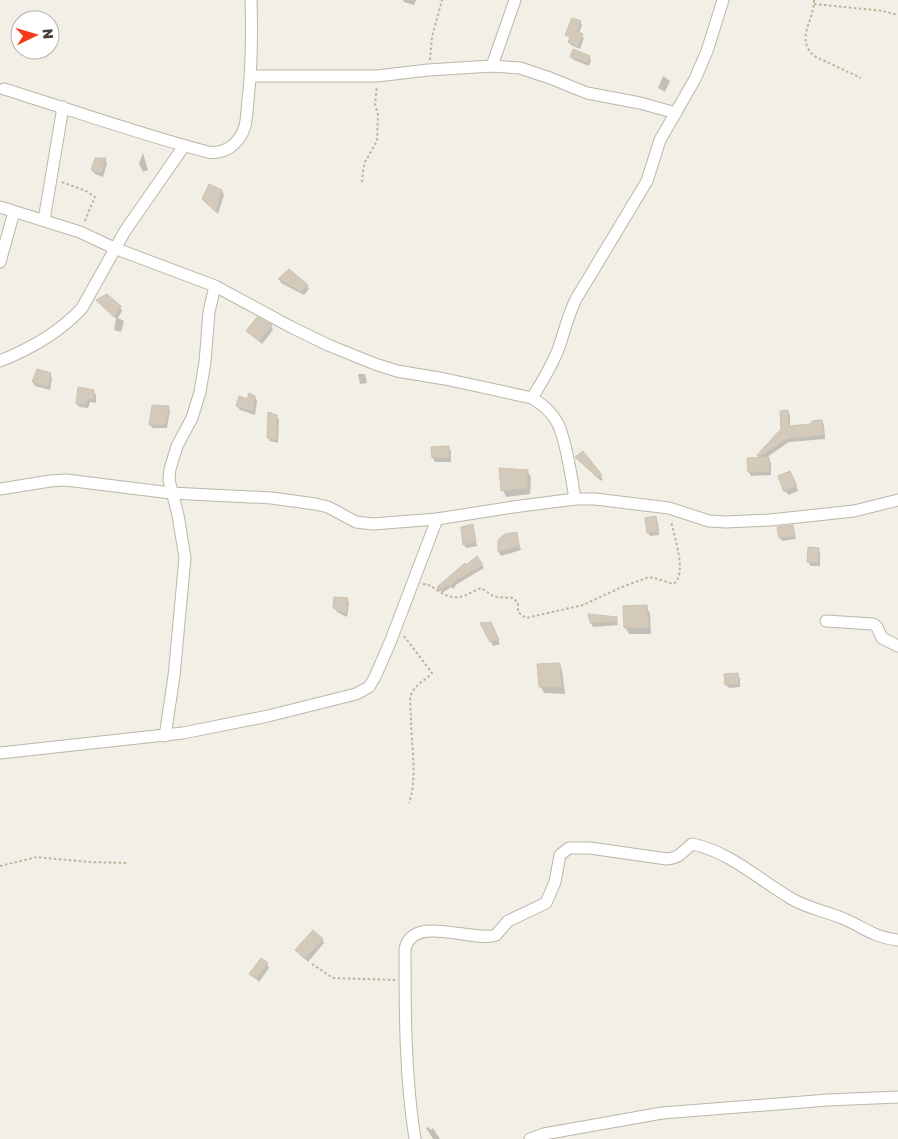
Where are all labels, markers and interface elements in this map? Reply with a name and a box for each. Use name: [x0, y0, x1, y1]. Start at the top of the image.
north arrow: [10, 10, 60, 60]
text: N: [40, 28, 57, 40]

